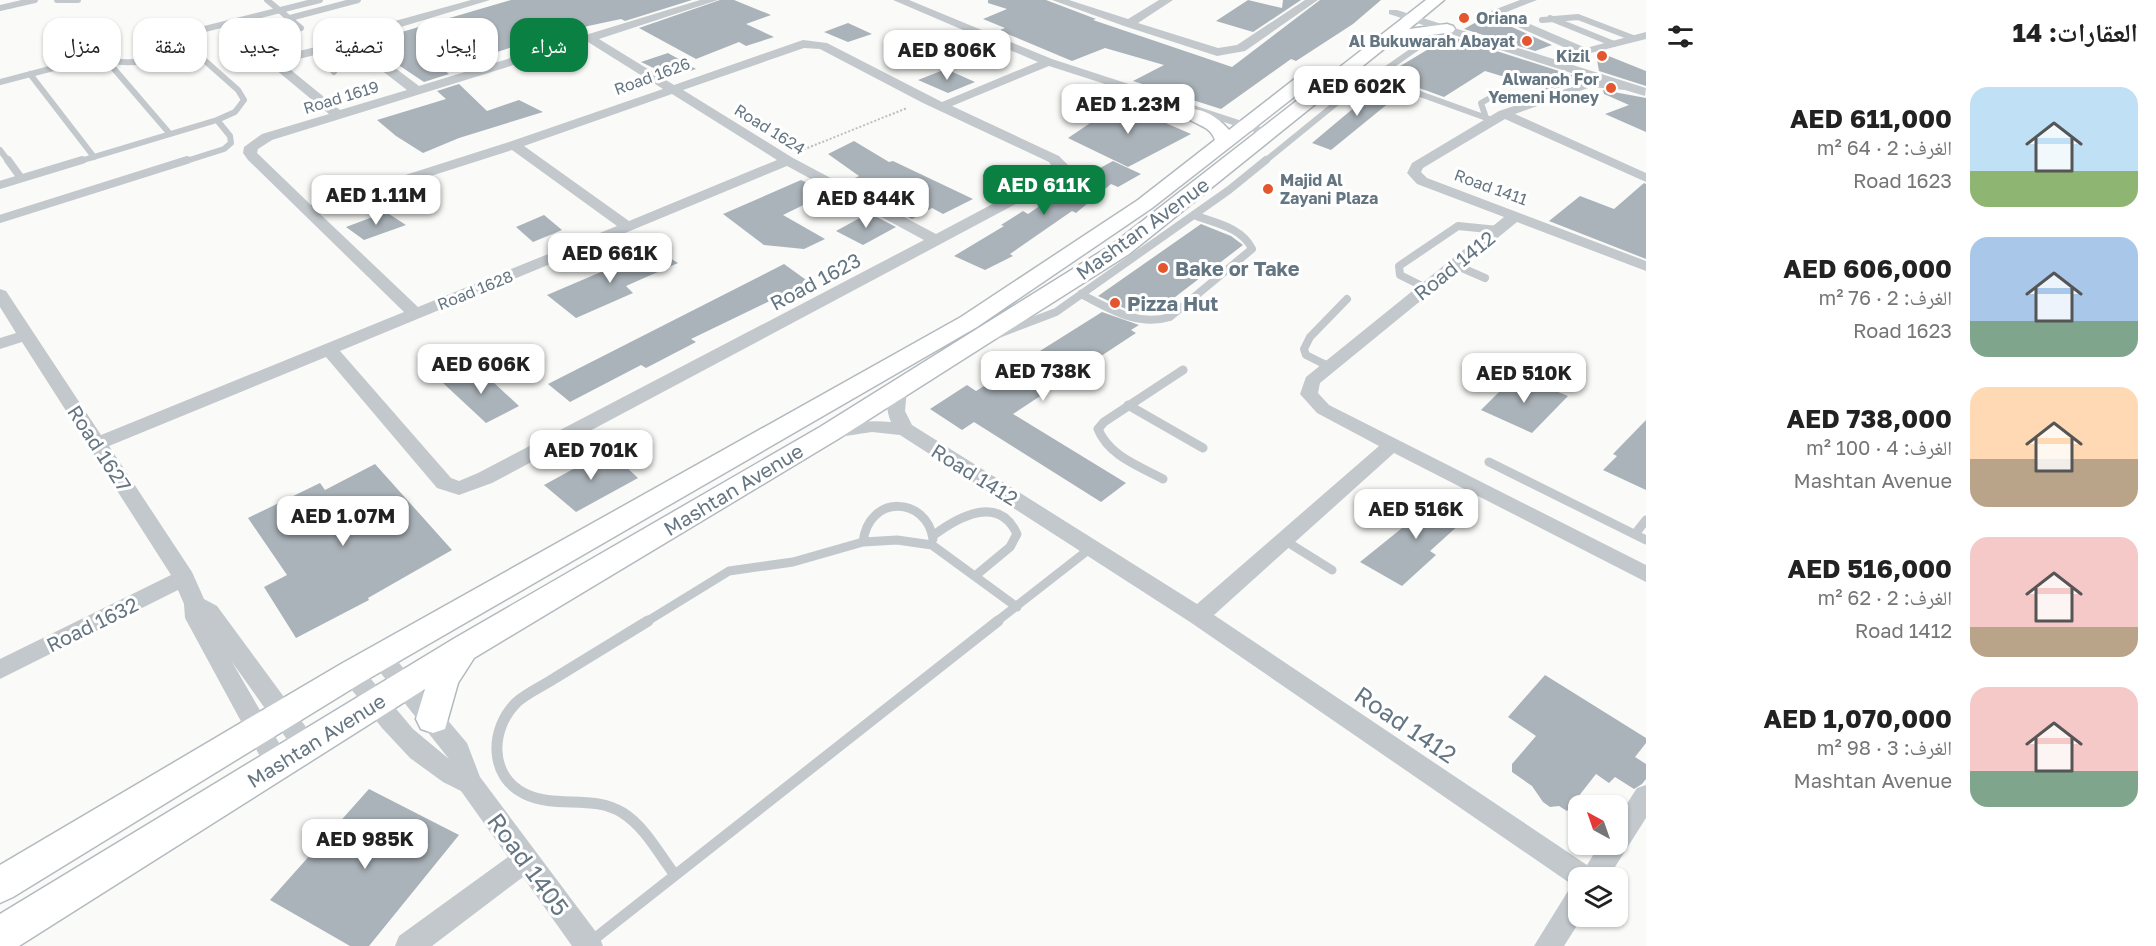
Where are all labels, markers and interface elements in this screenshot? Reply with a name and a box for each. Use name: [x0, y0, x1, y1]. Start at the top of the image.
place label: Oriana: [1476, 8, 1527, 28]
marker: Oriana: [1457, 11, 1471, 25]
text: العقارات: 14: [2013, 17, 2138, 48]
chip: منزل: [43, 18, 121, 72]
chip: شقة: [133, 18, 207, 72]
chip: جديد: [219, 18, 301, 72]
chip: تصفية: [313, 18, 404, 72]
chip: إيجار: [416, 18, 498, 72]
chip: شراء: [510, 18, 588, 72]
icon: filters: [1664, 20, 1697, 53]
pin: AED 806K: [885, 30, 1009, 81]
place label: Al Bukuwarah Abayat: [1349, 31, 1515, 51]
marker: Al Bukuwarah Abayat: [1520, 34, 1534, 48]
text: AED 806K: [898, 37, 996, 61]
place label: Kizil: [1556, 46, 1591, 66]
marker: Kizil: [1595, 49, 1609, 63]
street label: Road 1626: [611, 53, 693, 99]
pin: AED 602K: [1295, 66, 1419, 117]
place label: Alwanoh For Yemeni Honey: [1488, 69, 1599, 107]
text: AED 602K: [1308, 73, 1406, 97]
street label: Road 1619: [301, 76, 381, 118]
marker: Alwanoh For Yemeni Honey: [1604, 81, 1618, 95]
pin: AED 1.23M: [1059, 84, 1197, 135]
text: AED 1.23M: [1076, 91, 1180, 115]
street label: Road 1624: [731, 99, 809, 159]
text: AED 611,000: [1790, 103, 1952, 134]
icon: home: [2018, 111, 2090, 183]
text: الغرف: 2 · 64 m²: [1817, 135, 1952, 159]
pin: AED 611K: [982, 165, 1106, 216]
street label: Road 1411: [1452, 165, 1530, 210]
text: Road 1623: [1853, 168, 1952, 192]
place label: Majid Al Zayani Plaza: [1280, 170, 1378, 208]
text: AED 611K: [997, 172, 1091, 196]
street label: Mashtan Avenue: [1071, 172, 1213, 284]
pin: AED 1.11M: [307, 175, 445, 226]
pin: AED 844K: [804, 178, 928, 229]
text: AED 1.11M: [325, 182, 427, 206]
marker: Majid Al Zayani Plaza: [1261, 182, 1275, 196]
text: AED 844K: [817, 185, 915, 209]
street label: Road 1412: [1409, 225, 1499, 305]
pin: AED 661K: [548, 233, 672, 284]
text: AED 661K: [562, 240, 658, 264]
street label: Road 1623: [766, 247, 864, 315]
text: AED 606,000: [1783, 253, 1952, 284]
place label: Bake or Take: [1175, 256, 1300, 280]
marker: Bake or Take: [1156, 261, 1170, 275]
icon: home: [2018, 261, 2090, 333]
street label: Road 1628: [434, 266, 516, 314]
text: الغرف: 2 · 76 m²: [1818, 285, 1952, 309]
place label: Pizza Hut: [1127, 291, 1218, 315]
marker: Pizza Hut: [1108, 296, 1122, 310]
text: Road 1623: [1853, 318, 1952, 342]
pin: AED 606K: [419, 344, 543, 395]
text: AED 606K: [432, 351, 530, 375]
pin: AED 738K: [981, 351, 1105, 402]
pin: AED 510K: [1462, 353, 1586, 404]
text: AED 738K: [995, 358, 1091, 382]
text: AED 510K: [1476, 360, 1572, 384]
street label: Road 1627: [63, 400, 137, 496]
text: AED 738,000: [1787, 403, 1952, 434]
icon: home: [2018, 411, 2090, 483]
pin: AED 701K: [529, 430, 653, 481]
text: الغرف: 4 · 100 m²: [1806, 435, 1952, 459]
text: AED 701K: [544, 437, 638, 461]
street label: Mashtan Avenue: [659, 438, 807, 540]
street label: Road 1412: [927, 438, 1023, 510]
text: Mashtan Avenue: [1794, 468, 1952, 492]
pin: AED 516K: [1354, 489, 1478, 540]
pin: AED 1.07M: [274, 496, 412, 547]
text: AED 516K: [1368, 496, 1464, 520]
text: AED 1.07M: [291, 503, 395, 527]
text: AED 516,000: [1787, 553, 1952, 584]
icon: home: [2018, 561, 2090, 633]
text: الغرف: 2 · 62 m²: [1817, 585, 1952, 609]
street label: Road 1632: [42, 591, 142, 657]
text: Road 1412: [1855, 618, 1952, 642]
street label: Road 1412: [1350, 679, 1462, 769]
street label: Mashtan Avenue: [242, 688, 390, 792]
text: AED 1,070,000: [1764, 703, 1952, 734]
icon: home: [2018, 711, 2090, 783]
text: الغرف: 3 · 98 m²: [1817, 735, 1952, 759]
text: Mashtan Avenue: [1794, 768, 1952, 792]
north arrow: [1568, 795, 1628, 855]
map controls: [1568, 795, 1628, 927]
street label: Road 1405: [482, 807, 576, 921]
pin: AED 985K: [303, 819, 427, 870]
text: AED 985K: [316, 826, 414, 850]
button: layers: [1568, 867, 1628, 927]

